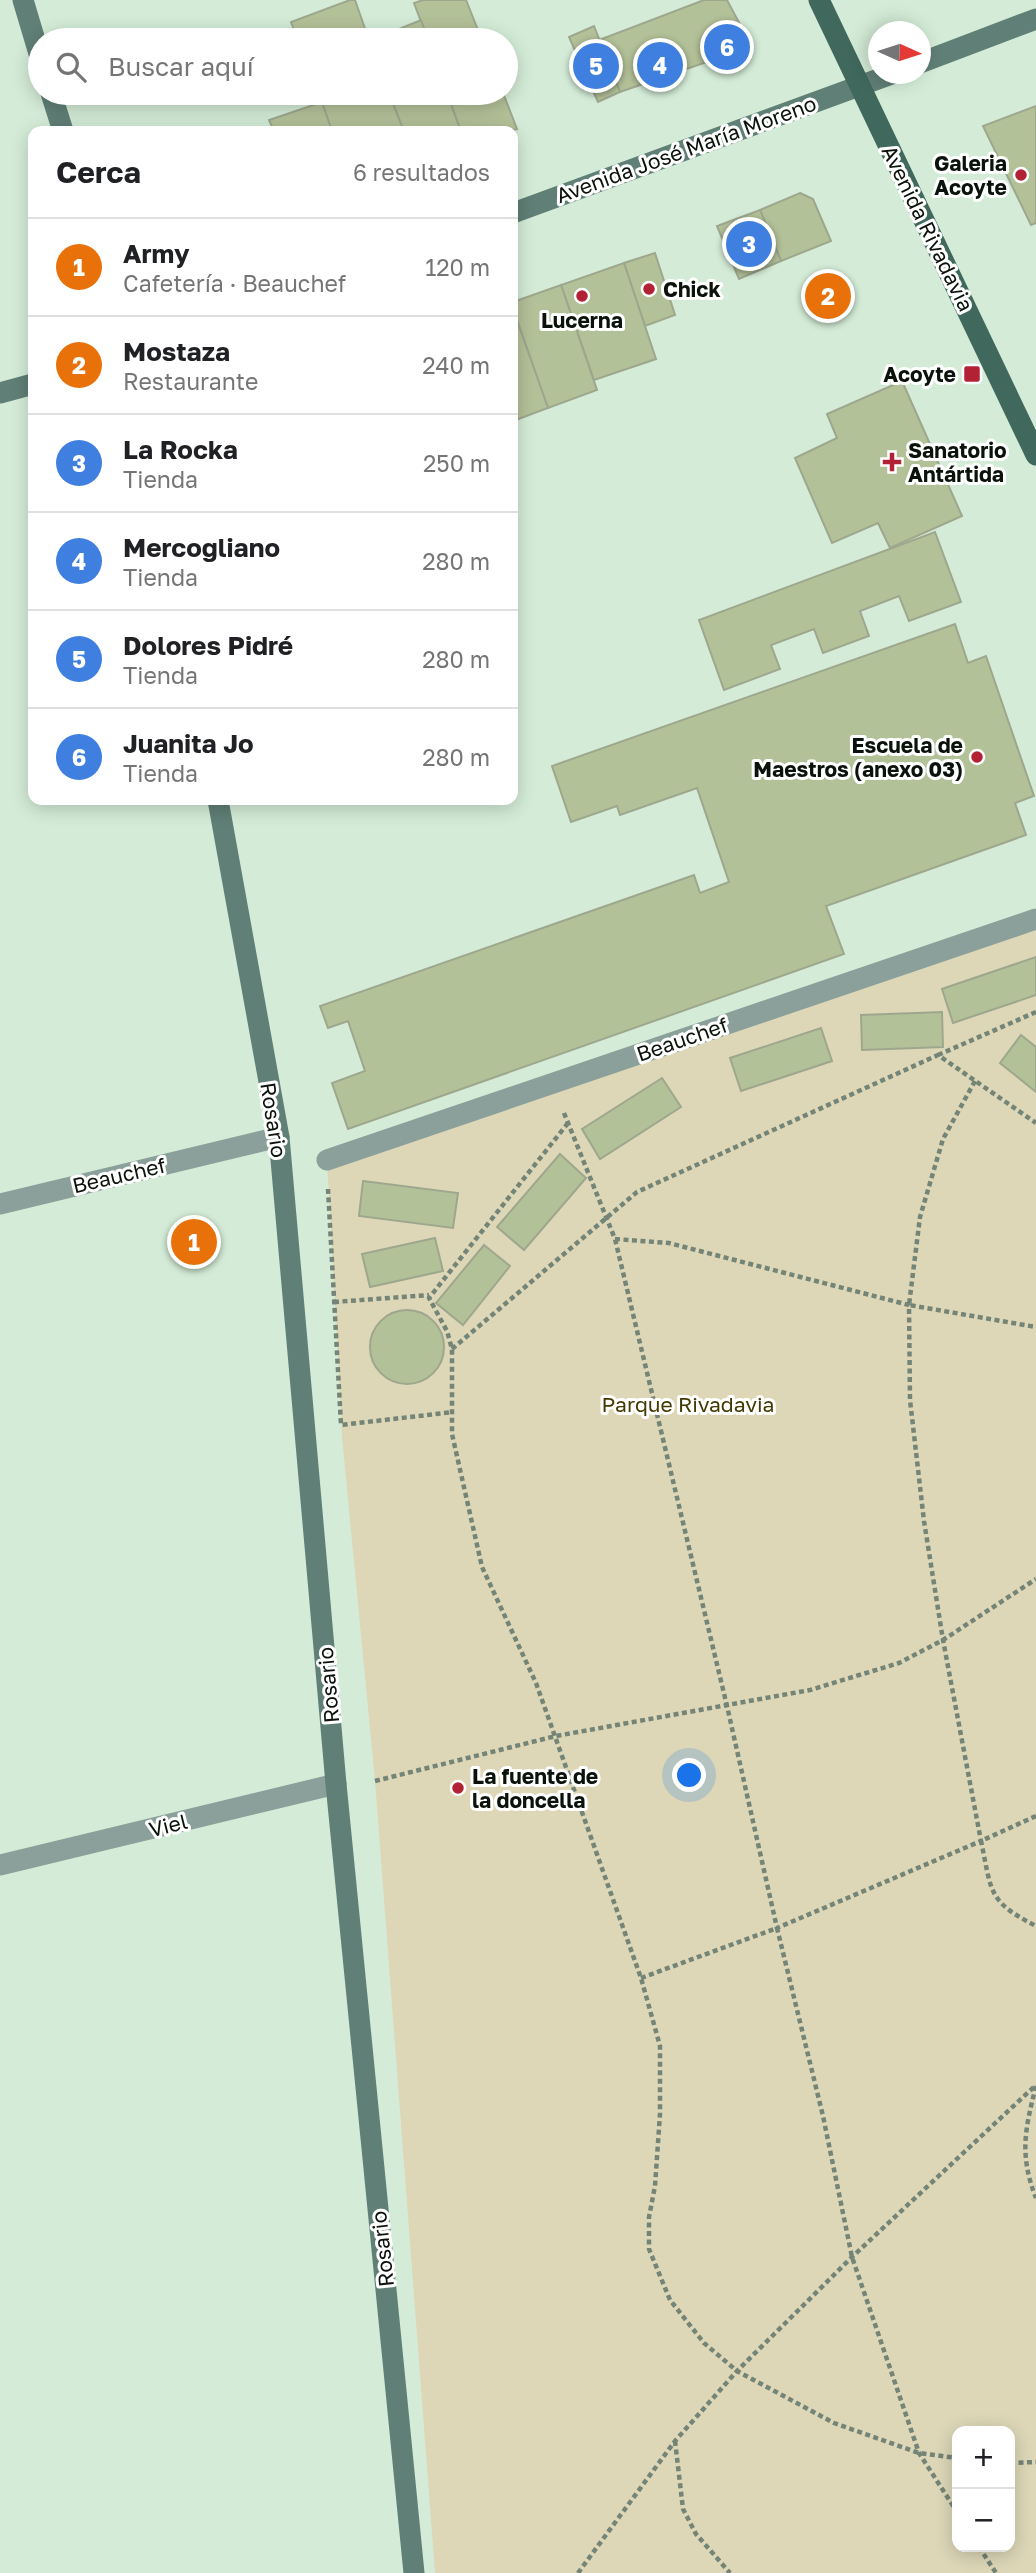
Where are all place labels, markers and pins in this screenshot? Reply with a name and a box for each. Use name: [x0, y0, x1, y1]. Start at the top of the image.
pin: 6: [704, 21, 750, 73]
pin: 4: [637, 39, 683, 91]
pin: 5: [573, 40, 619, 92]
place label: Galeria Acoyte: [934, 150, 1007, 200]
marker: Galeria Acoyte: [1013, 167, 1029, 183]
pin: 3: [726, 218, 772, 270]
pin: 2: [805, 270, 851, 322]
place label: Chick: [663, 276, 721, 302]
marker: Chick: [641, 281, 657, 297]
marker: Lucerna: [574, 288, 590, 304]
place label: Lucerna: [541, 307, 623, 333]
place label: Acoyte: [883, 361, 956, 387]
marker: Acoyte: [962, 364, 982, 384]
place label: Sanatorio Antártida: [908, 437, 1007, 487]
marker: Sanatorio Antártida: [882, 452, 902, 472]
place label: Escuela de Maestros (anexo 03): [753, 732, 963, 782]
marker: Escuela de Maestros (anexo 03): [969, 749, 985, 765]
pin: 1: [171, 1216, 217, 1268]
place label: La fuente de la doncella: [472, 1763, 598, 1813]
marker: La fuente de la doncella: [450, 1780, 466, 1796]

